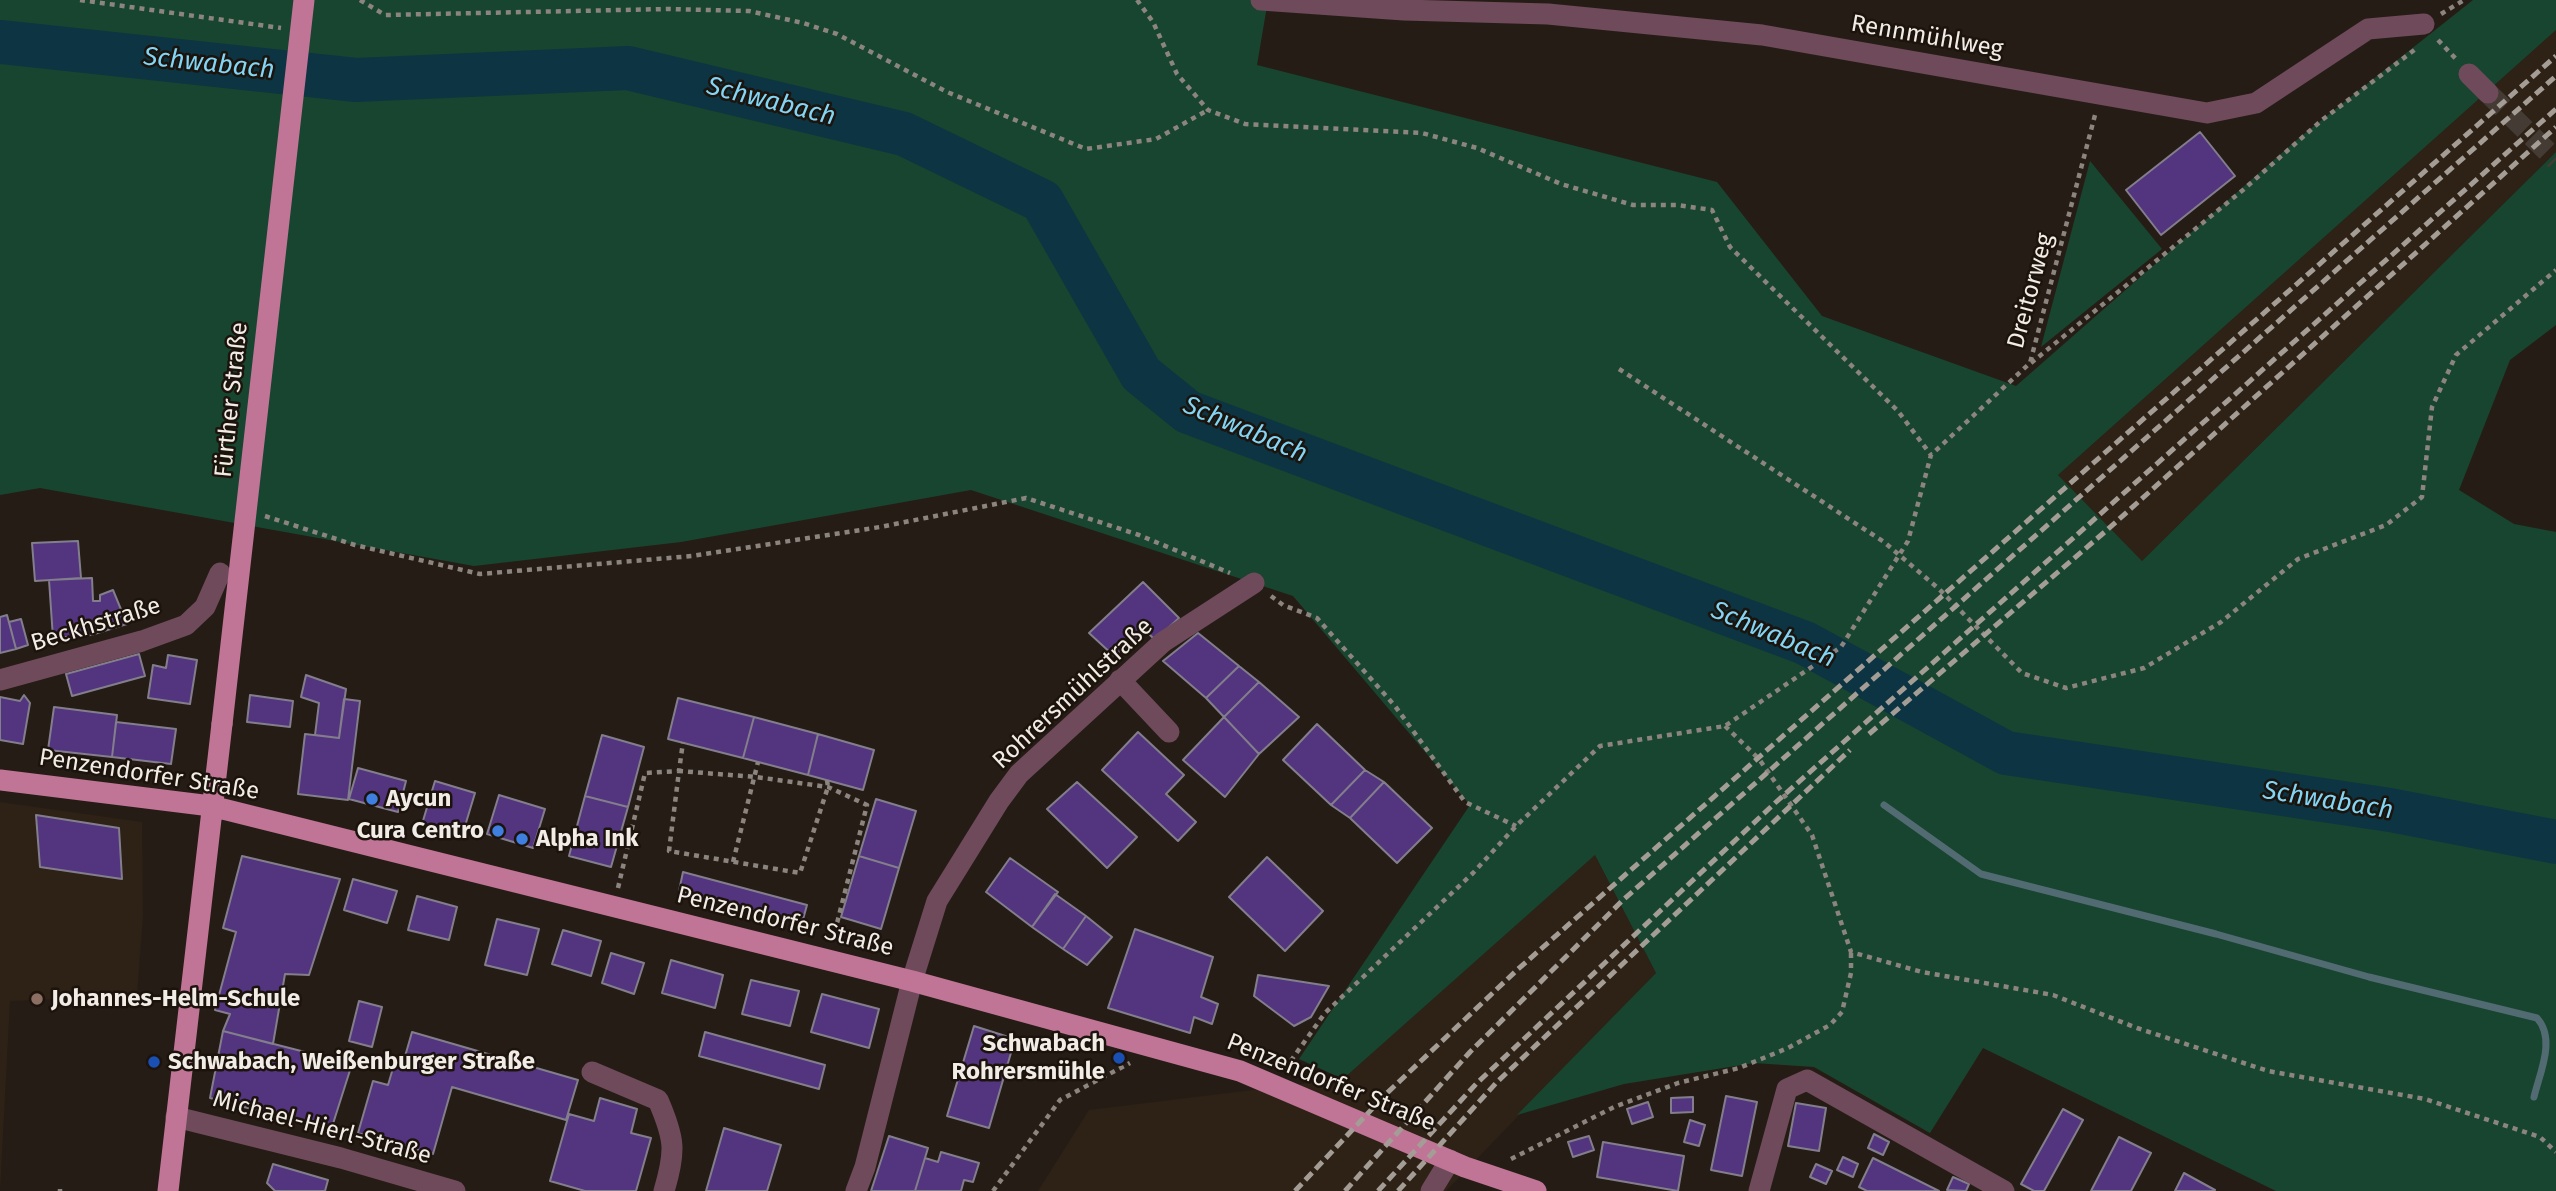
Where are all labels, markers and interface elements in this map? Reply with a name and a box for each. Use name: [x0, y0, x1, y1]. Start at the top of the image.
street label: Rennmühlweg: [1849, 9, 2005, 65]
water label: Schwabach: [142, 42, 276, 86]
water label: Schwabach: [703, 71, 839, 133]
street label: Dreitorweg: [2002, 230, 2060, 352]
street label: Fürther Straße: [210, 321, 254, 479]
water label: Schwabach: [1178, 390, 1312, 470]
street label: Beckhstraße: [28, 592, 164, 658]
water label: Schwabach: [1706, 595, 1840, 675]
street label: Rohrersmühlstraße: [987, 612, 1159, 776]
street label: Penzendorfer Straße: [37, 743, 261, 807]
water label: Schwabach: [2260, 775, 2396, 827]
place label: Aycun: [386, 785, 451, 813]
marker: Aycun: [364, 791, 380, 807]
place label: Cura Centro: [357, 817, 484, 845]
marker: Cura Centro: [490, 823, 506, 839]
place label: Alpha Ink: [536, 825, 638, 853]
marker: Alpha Ink: [514, 831, 530, 847]
street label: Penzendorfer Straße: [674, 881, 896, 963]
place label: Johannes-Helm-Schule: [51, 985, 300, 1013]
marker: Johannes-Helm-Schule: [29, 991, 45, 1007]
street label: Penzendorfer Straße: [1222, 1028, 1440, 1138]
place label: Schwabach Rohrersmühle: [951, 1030, 1105, 1086]
place label: Schwabach, Weißenburger Straße: [168, 1048, 535, 1076]
marker: Schwabach Rohrersmühle: [1111, 1050, 1127, 1066]
marker: Schwabach, Weißenburger Straße: [146, 1054, 162, 1070]
street label: Michael-Hierl-Straße: [210, 1085, 434, 1171]

